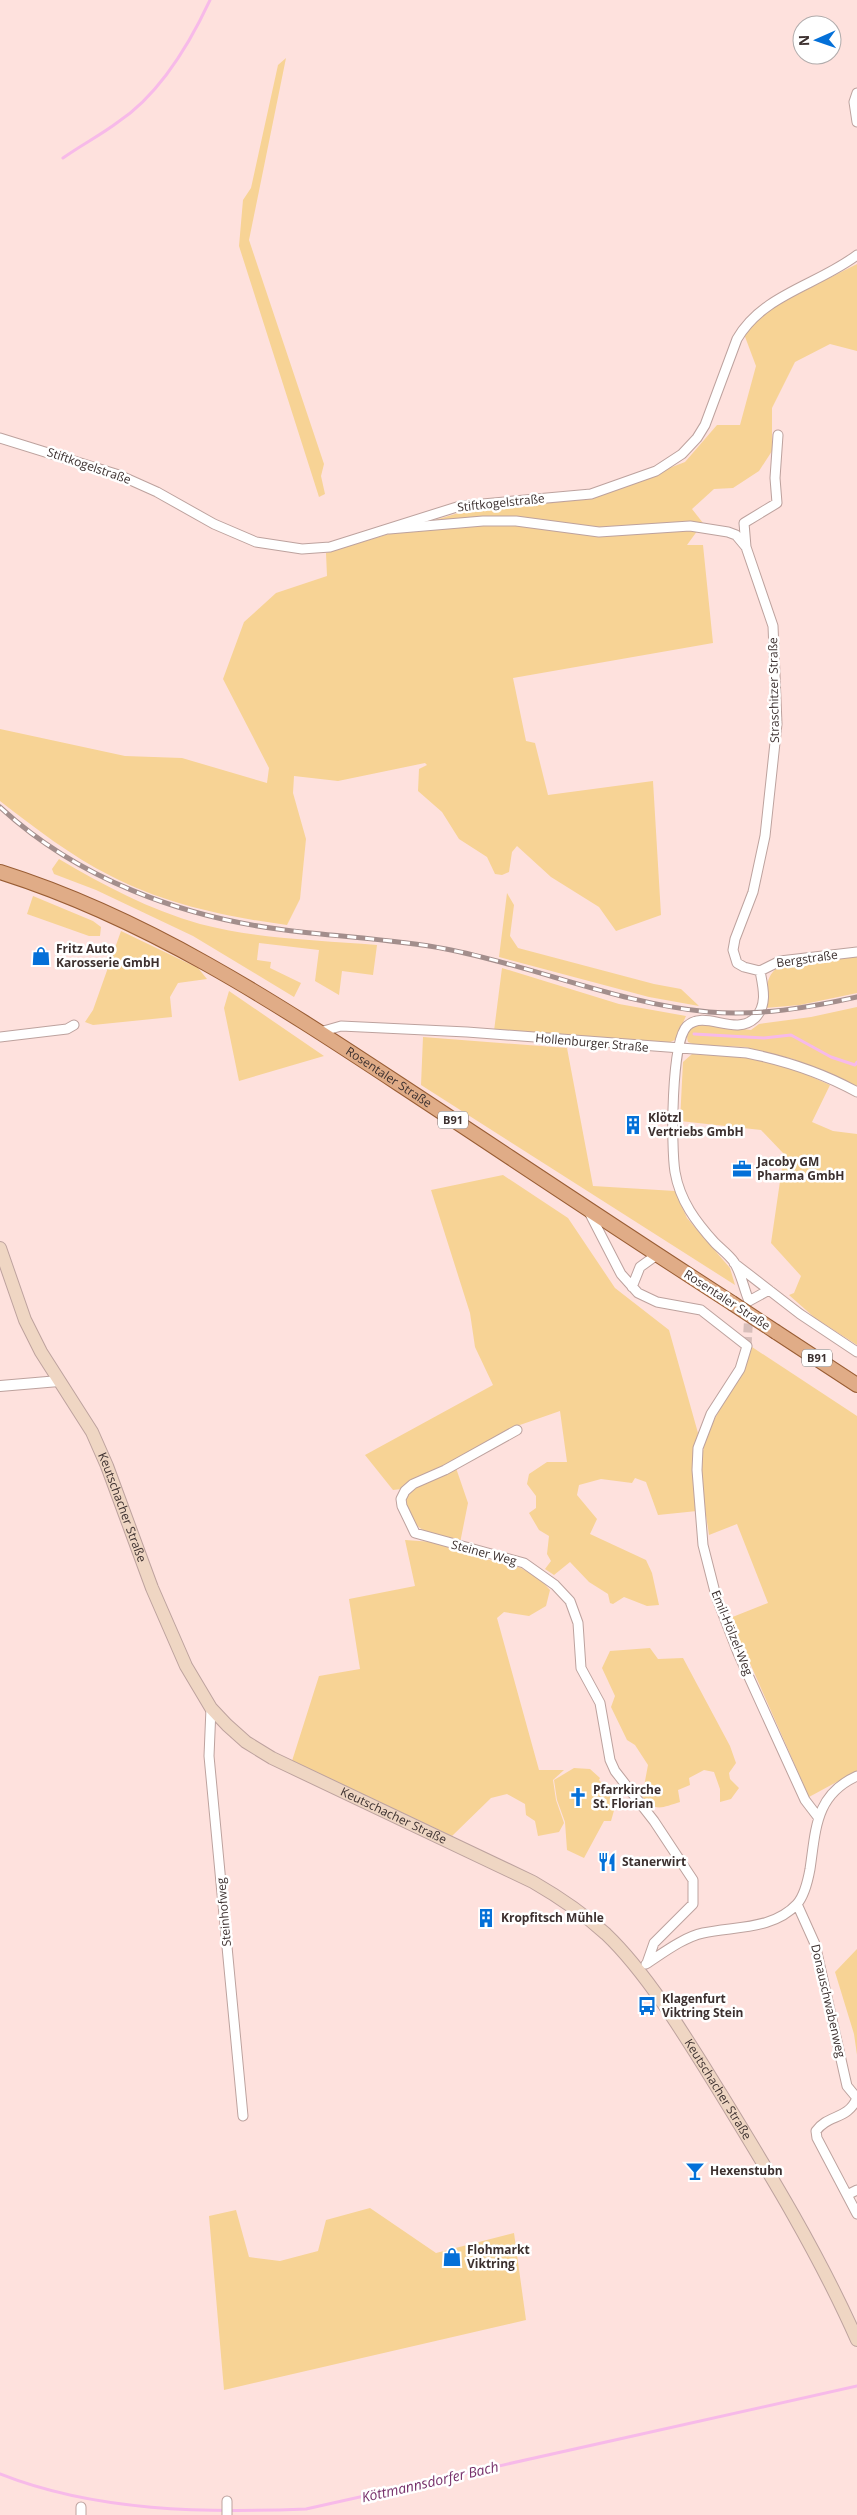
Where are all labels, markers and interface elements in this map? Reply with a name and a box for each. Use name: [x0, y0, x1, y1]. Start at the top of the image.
north arrow: [792, 15, 842, 65]
text: N: [794, 34, 813, 46]
street label: Stiftkogelstraße: [45, 443, 134, 488]
street label: Stiftkogelstraße: [456, 489, 546, 516]
street label: Straschitzer Straße: [764, 637, 783, 743]
place label: Fritz Auto Karosserie GmbH: [56, 940, 160, 971]
shop icon: Fritz Auto Karosserie GmbH: [30, 945, 52, 967]
street label: Bergstraße: [775, 946, 839, 971]
street label: Hollenburger Straße: [535, 1029, 650, 1056]
street label: Rosentaler Straße: [343, 1042, 436, 1112]
place label: Klötzl Vertriebs GmbH: [648, 1109, 744, 1140]
road number: B91: [438, 1112, 468, 1128]
building icon: Klötzl Vertriebs GmbH: [622, 1114, 644, 1136]
place label: Jacoby GM Pharma GmbH: [756, 1153, 845, 1184]
office icon: Jacoby GM Pharma GmbH: [731, 1158, 753, 1180]
street label: Rosentaler Straße: [681, 1265, 774, 1334]
road number: B91: [802, 1350, 832, 1366]
street label: Keutschacher Straße: [94, 1450, 151, 1565]
street label: Steiner Weg: [450, 1536, 519, 1570]
street label: Emil-Hölzel-Weg: [708, 1588, 757, 1678]
place label: Pfarrkirche St. Florian: [593, 1781, 661, 1812]
street label: Keutschacher Straße: [338, 1783, 450, 1848]
church icon: Pfarrkirche St. Florian: [567, 1786, 589, 1808]
restaurant icon: Stanerwirt: [596, 1851, 618, 1873]
place label: Stanerwirt: [622, 1853, 686, 1870]
street label: Steinhofweg: [212, 1876, 235, 1947]
building icon: Kropfitsch Mühle: [475, 1907, 497, 1929]
place label: Kropfitsch Mühle: [501, 1909, 604, 1926]
street label: Donauschwabenweg: [807, 1942, 850, 2060]
place label: Klagenfurt Viktring Stein: [662, 1990, 743, 2021]
bus stop icon: Klagenfurt Viktring Stein: [636, 1995, 658, 2017]
street label: Keutschacher Straße: [681, 2035, 756, 2143]
bar icon: Hexenstubn: [684, 2160, 706, 2182]
place label: Hexenstubn: [710, 2162, 783, 2179]
place label: Flohmarkt Viktring: [467, 2241, 530, 2272]
shop icon: Flohmarkt Viktring: [441, 2246, 463, 2268]
water label: Köttmannsdorfer Bach: [360, 2457, 500, 2507]

